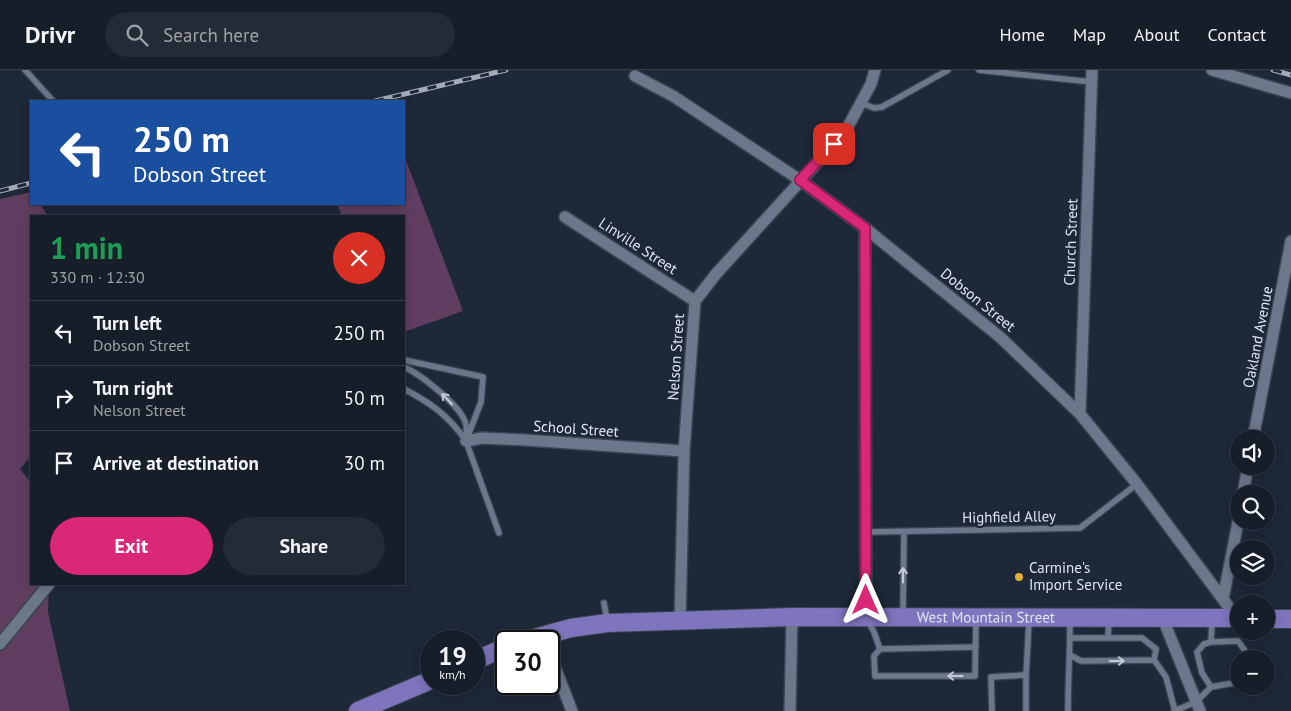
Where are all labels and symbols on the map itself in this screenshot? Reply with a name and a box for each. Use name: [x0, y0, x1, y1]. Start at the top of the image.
pin: [813, 123, 855, 165]
street label: Church Street: [1059, 198, 1082, 286]
street label: Linville Street: [595, 213, 681, 278]
street label: Dobson Street: [937, 264, 1020, 336]
street label: Oakland Avenue: [1238, 284, 1277, 389]
street label: Nelson Street: [663, 313, 688, 401]
one-way arrow: [441, 393, 453, 406]
street label: School Street: [533, 416, 619, 441]
street label: Highfield Alley: [962, 506, 1056, 527]
place label: Carmine's Import Service: [1029, 558, 1122, 594]
one-way arrow: [898, 567, 908, 583]
marker: Carmine's Import Service: [1013, 571, 1025, 583]
position arrow: [839, 573, 891, 625]
street label: West Mountain Street: [917, 607, 1055, 627]
speed limit sign: 30: [495, 630, 560, 695]
one-way arrow: [1109, 656, 1125, 666]
one-way arrow: [948, 671, 964, 681]

